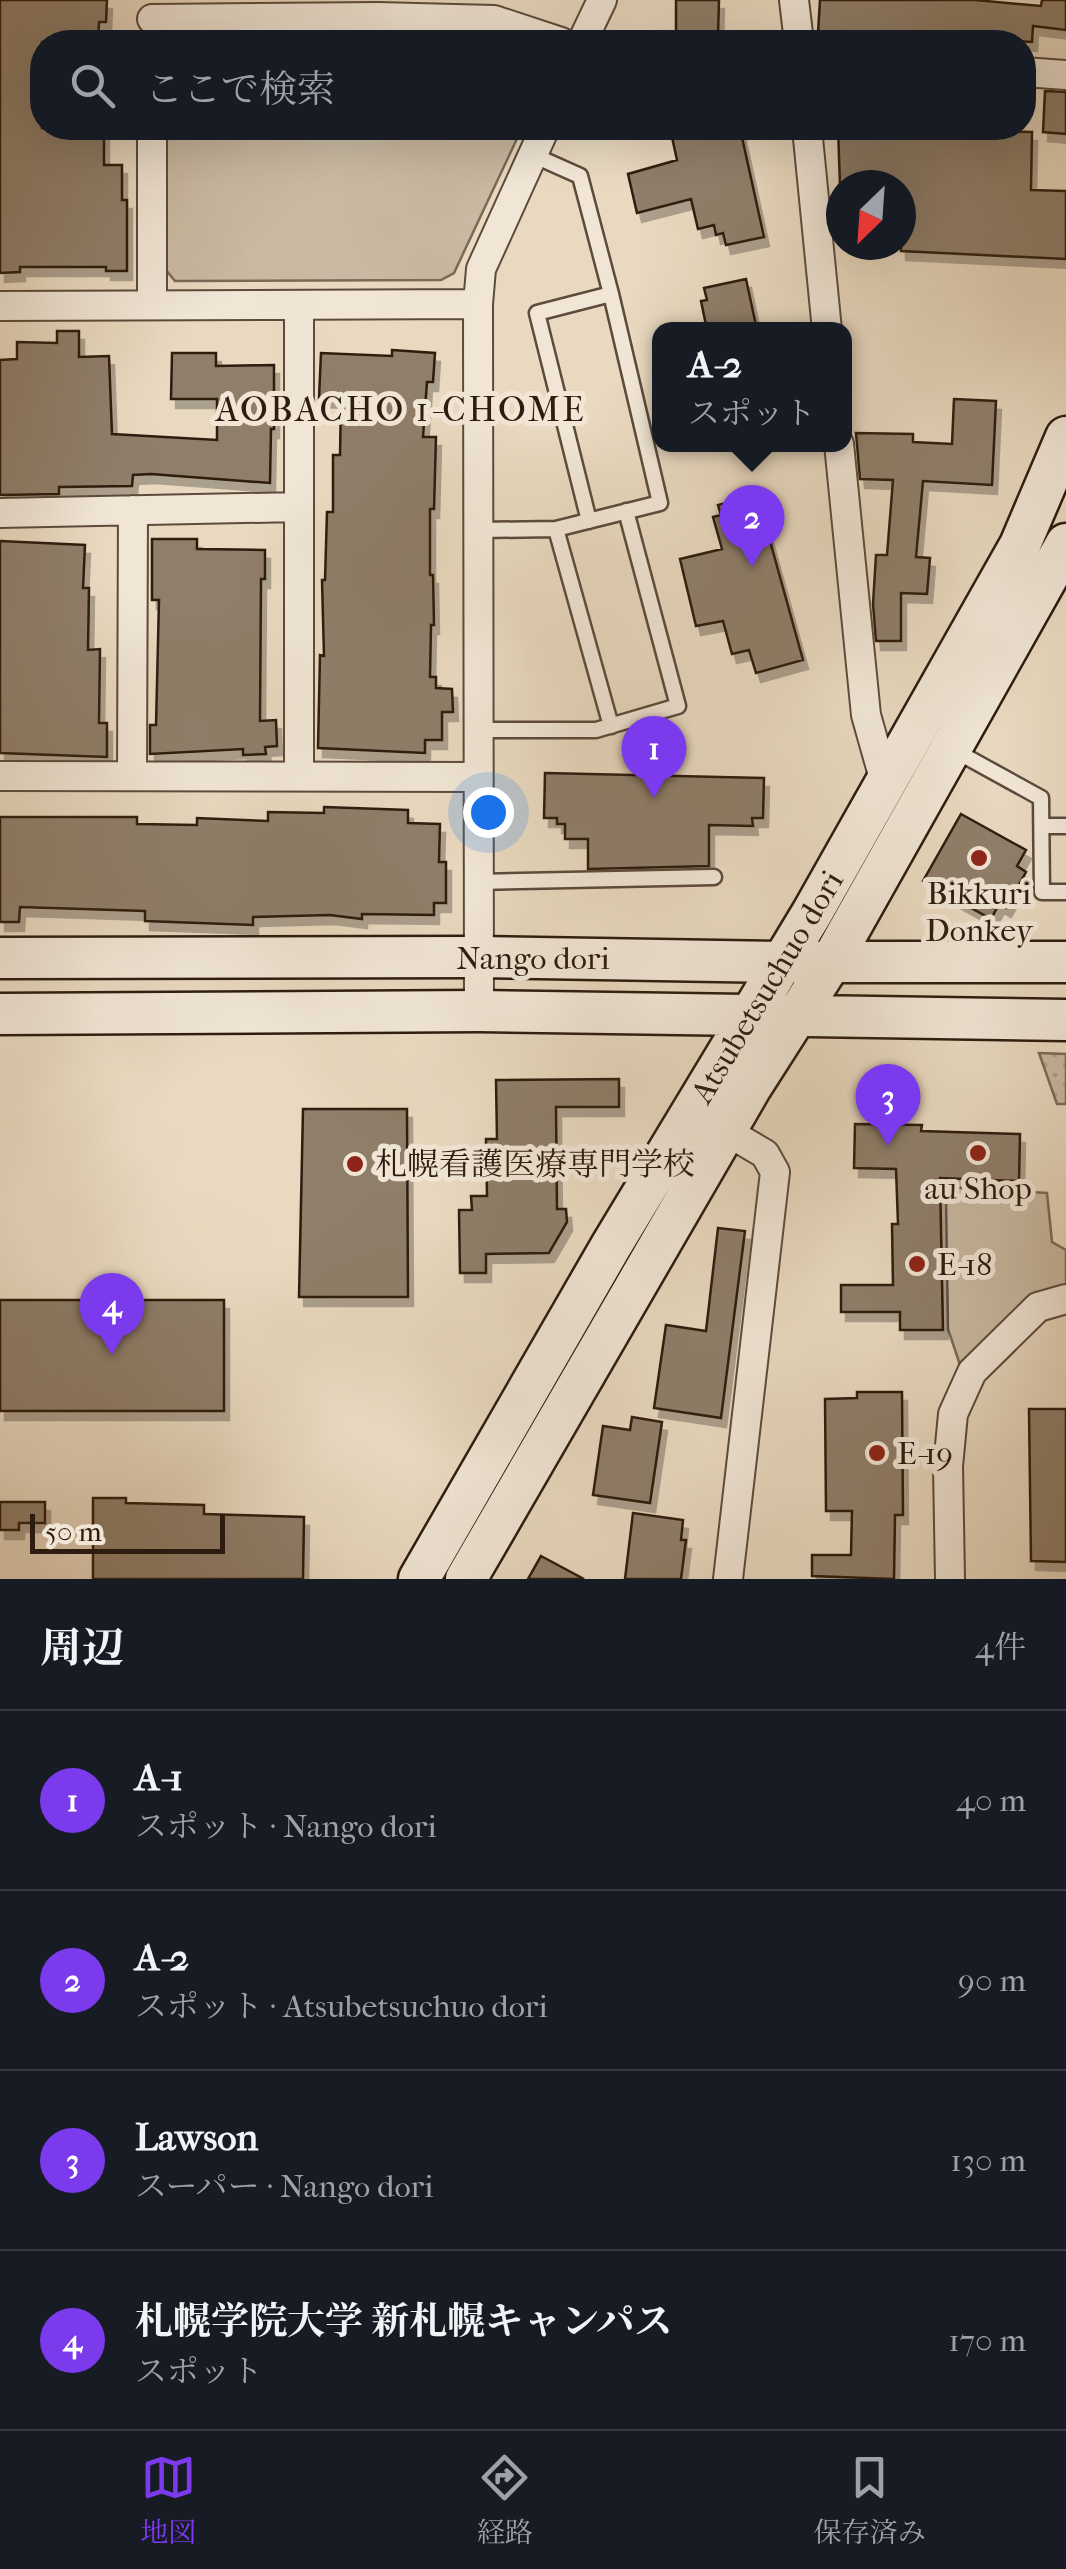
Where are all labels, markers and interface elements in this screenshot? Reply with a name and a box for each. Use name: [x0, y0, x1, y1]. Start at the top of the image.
search box: [30, 30, 1036, 140]
icon: search: [65, 58, 120, 113]
text: ここで検索: [145, 67, 335, 112]
north arrow: [826, 170, 916, 260]
popup: [652, 322, 852, 452]
text: A-2: [688, 342, 742, 387]
district label: AOBACHO 1-CHOME: [214, 389, 586, 430]
text: スポット: [688, 395, 816, 432]
pin: 2: [720, 484, 784, 567]
pin: 1: [622, 716, 686, 798]
your location: [463, 787, 514, 838]
marker: Bikkuri Donkey: [968, 847, 990, 869]
street label: Atsubetsuchuo dori: [682, 864, 851, 1112]
place label: Bikkuri Donkey: [925, 875, 1034, 949]
street label: Nango dori: [456, 940, 610, 977]
pin: 3: [856, 1064, 920, 1146]
marker: au Shop: [967, 1142, 989, 1164]
place label: 札幌看護医療専門学校: [375, 1146, 695, 1183]
marker: 札幌看護医療専門学校: [344, 1153, 366, 1175]
place label: au Shop: [924, 1170, 1032, 1207]
place label: E-18: [937, 1246, 992, 1283]
marker: E-18: [906, 1253, 928, 1275]
pin: 4: [80, 1272, 144, 1355]
place label: E-19: [897, 1435, 953, 1472]
marker: E-19: [866, 1442, 888, 1464]
scale bar: [30, 1509, 225, 1553]
text: 50 m: [45, 1515, 102, 1548]
text: 周辺: [40, 1624, 124, 1673]
text: 4件: [975, 1629, 1026, 1666]
text: A-1: [135, 1755, 183, 1800]
text: 1: [67, 1782, 78, 1819]
text: 40 m: [956, 1782, 1026, 1819]
text: スポット · Nango dori: [135, 1808, 437, 1845]
text: A-2: [135, 1935, 189, 1980]
text: 2: [64, 1962, 81, 1999]
text: 90 m: [958, 1962, 1026, 1999]
text: スポット · Atsubetsuchuo dori: [135, 1988, 548, 2025]
text: Lawson: [135, 2115, 258, 2160]
text: 3: [66, 2142, 79, 2179]
text: 130 m: [950, 2142, 1026, 2179]
text: スーパー · Nango dori: [135, 2168, 434, 2205]
text: 札幌学院大学 新札幌キャンパス: [135, 2299, 673, 2344]
text: 4: [63, 2322, 82, 2359]
text: 170 m: [948, 2322, 1026, 2359]
text: スポット: [135, 2353, 263, 2390]
tab: 地図: [140, 2450, 196, 2550]
tab: 経路: [477, 2450, 533, 2550]
tab: 保存済み: [814, 2450, 926, 2550]

